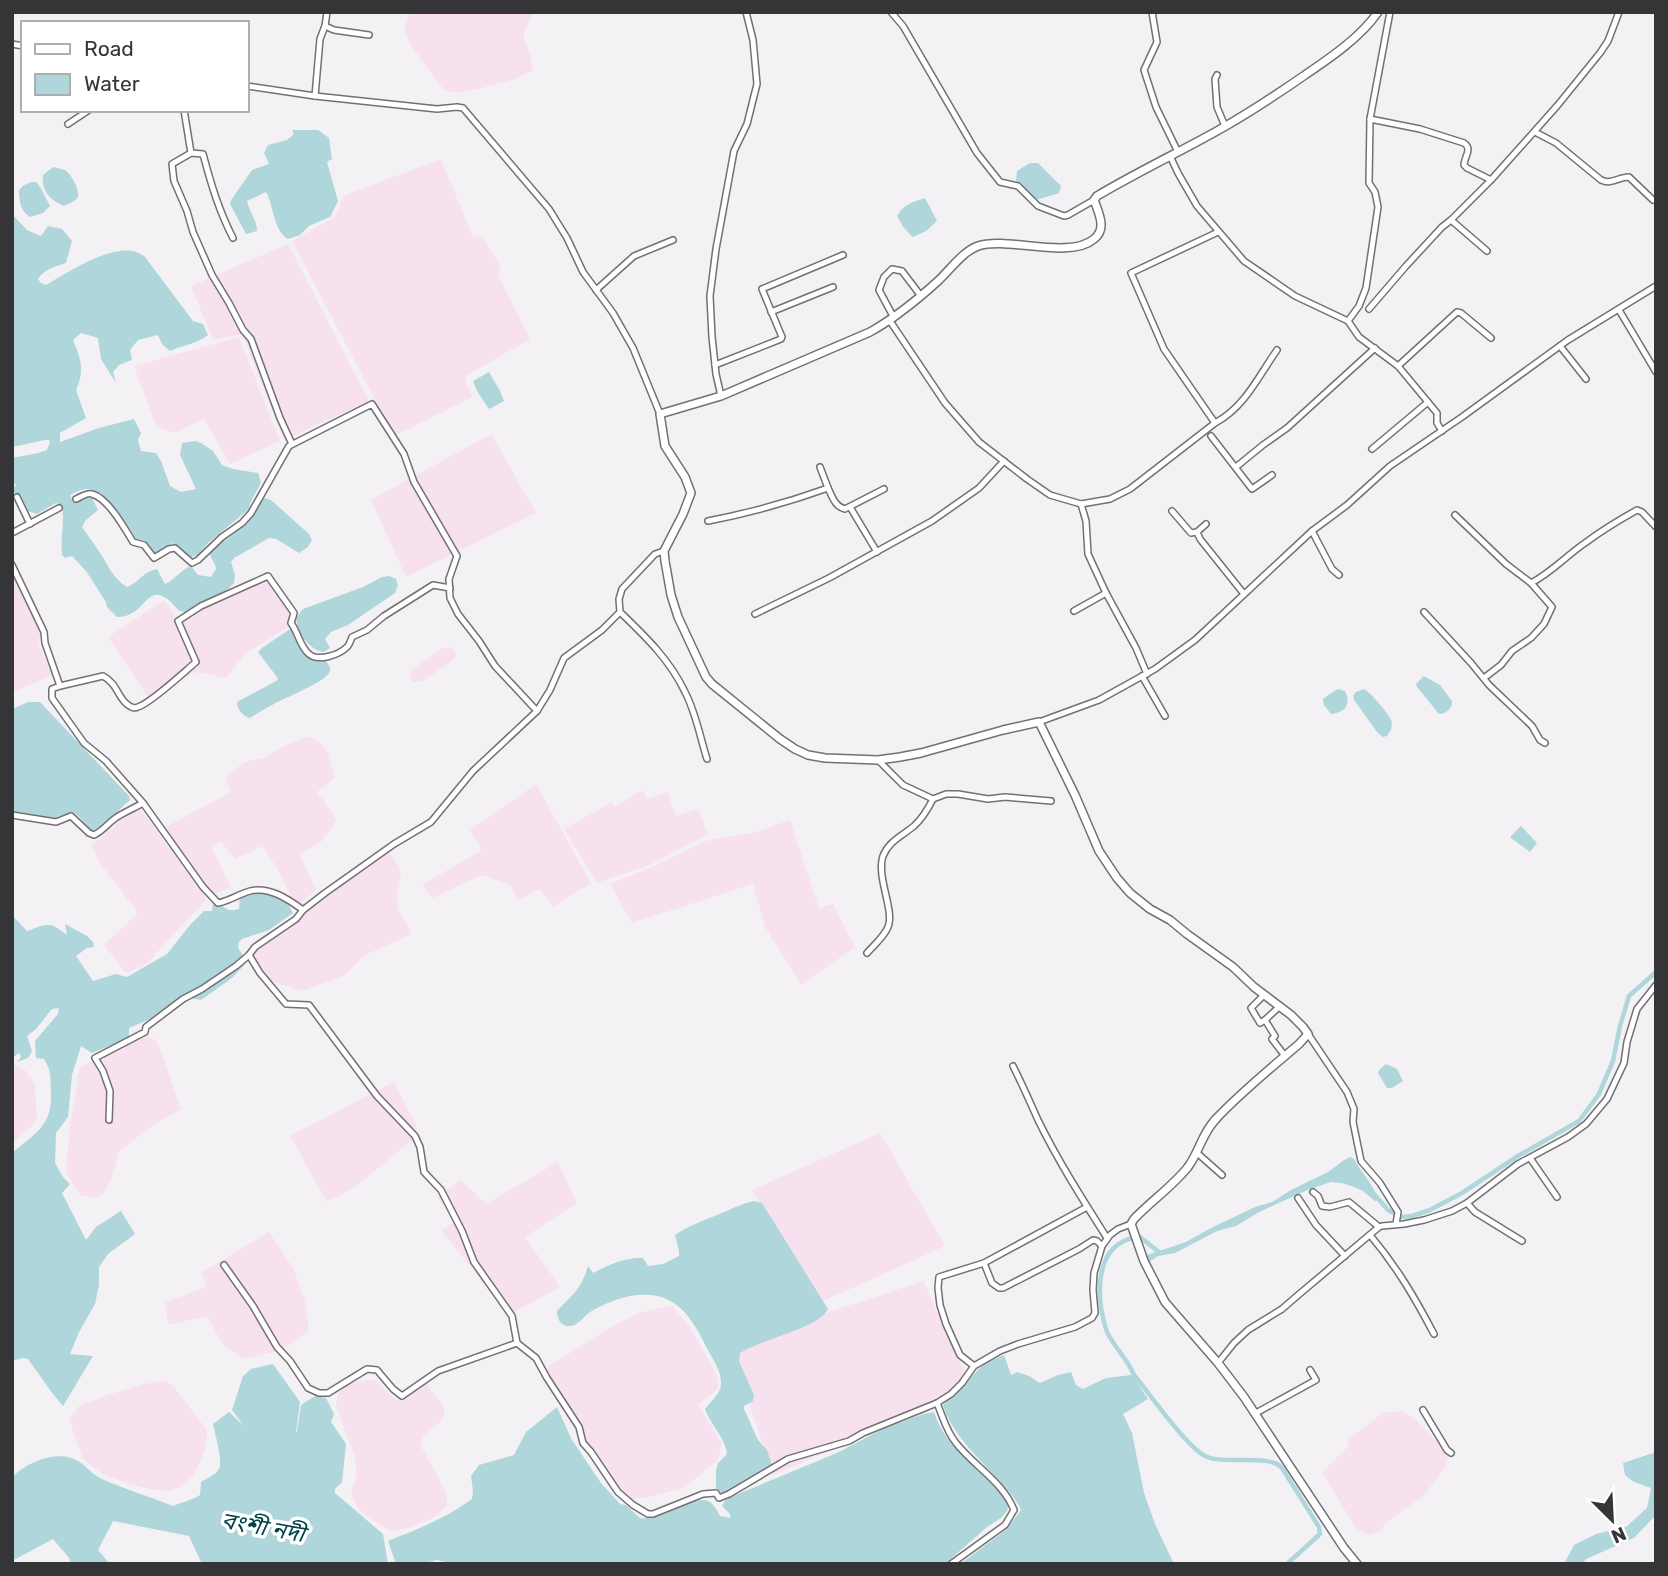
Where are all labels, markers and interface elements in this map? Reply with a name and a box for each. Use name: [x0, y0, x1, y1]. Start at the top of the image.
legend: [21, 21, 248, 112]
text: Road: [84, 36, 134, 61]
text: Water: [84, 71, 140, 96]
north arrow: [1577, 1485, 1647, 1555]
water label: বংশী নদী: [219, 1506, 311, 1549]
text: N: [1608, 1522, 1630, 1548]

